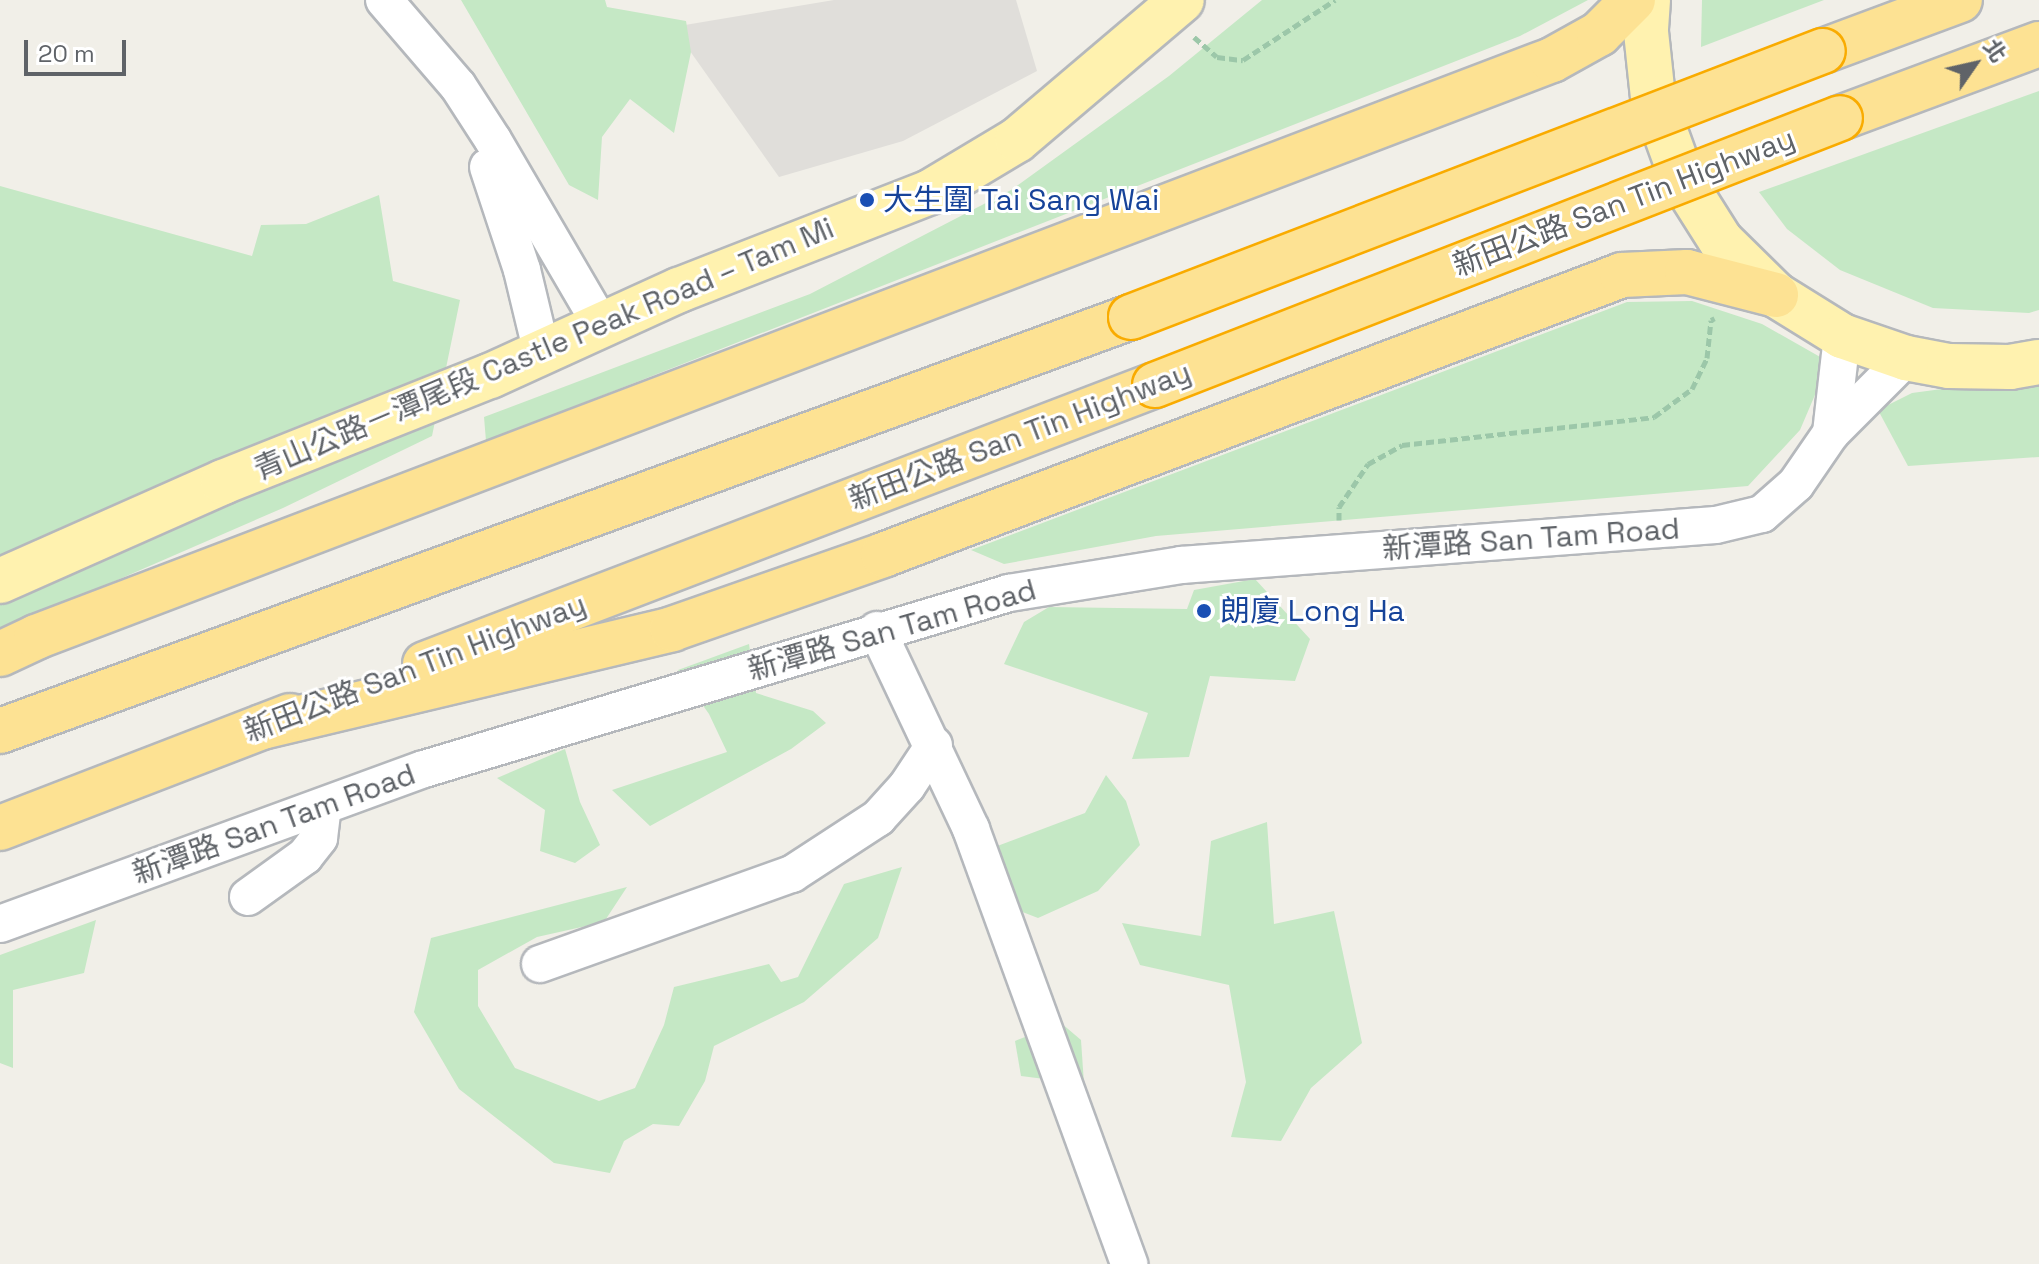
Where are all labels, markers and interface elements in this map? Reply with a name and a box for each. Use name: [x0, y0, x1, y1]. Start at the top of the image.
scale bar: [28, 24, 130, 74]
north arrow: [1935, 24, 2015, 104]
text: 北: [1977, 34, 2013, 68]
text: 20 m: [38, 38, 95, 69]
street label: 新田公路 San Tin Highway: [1448, 120, 1800, 284]
place label: 大生圍 Tai Sang Wai: [883, 182, 1160, 218]
marker: 大生圍 Tai Sang Wai: [858, 191, 876, 209]
street label: 青山公路－潭尾段 Castle Peak Road – Tam Mi: [248, 210, 840, 488]
street label: 新田公路 San Tin Highway: [844, 354, 1196, 518]
street label: 新潭路 San Tam Road: [1381, 511, 1681, 567]
street label: 新潭路 San Tam Road: [743, 572, 1041, 688]
street label: 新田公路 San Tin Highway: [239, 586, 591, 750]
place label: 朗廈 Long Ha: [1220, 593, 1405, 629]
marker: 朗廈 Long Ha: [1195, 602, 1213, 620]
street label: 新潭路 San Tam Road: [127, 756, 421, 892]

